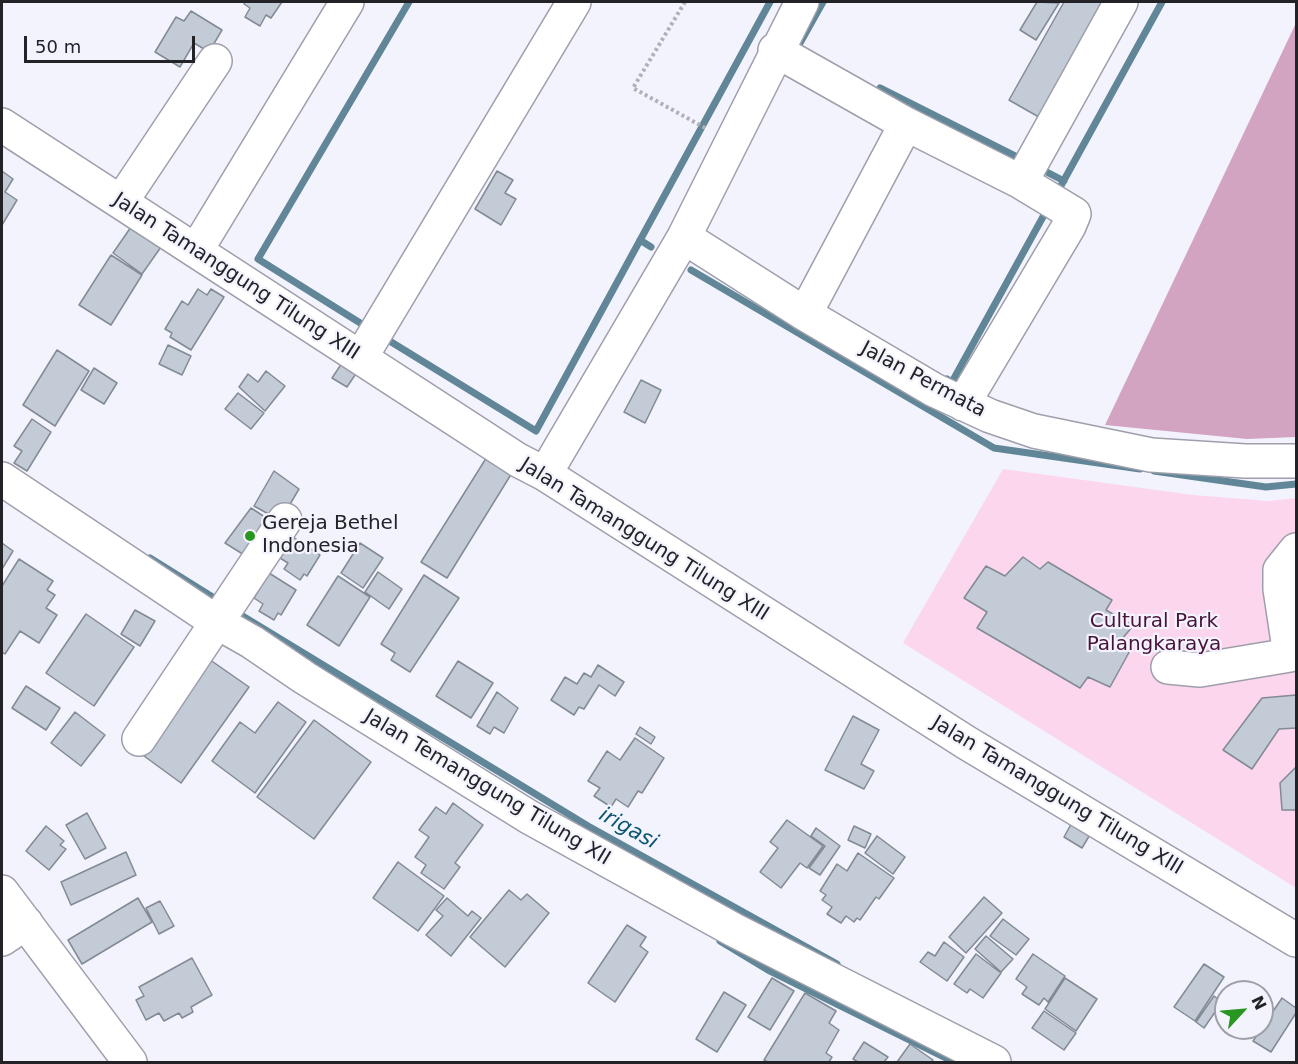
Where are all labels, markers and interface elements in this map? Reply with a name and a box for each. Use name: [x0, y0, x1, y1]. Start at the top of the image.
scale bar: [27, 24, 198, 62]
text: 50 m: [35, 36, 81, 57]
street label: Jalan Tamanggung Tilung XIII: [108, 188, 364, 366]
street label: Jalan Permata: [856, 337, 990, 423]
street label: Jalan Tamanggung Tilung XIII: [515, 453, 773, 627]
place label: Gereja Bethel Indonesia: [262, 512, 398, 559]
marker: Gereja Bethel Indonesia: [243, 529, 257, 543]
park label: Cultural Park Palangkaraya: [1087, 610, 1221, 657]
street label: Jalan Temanggung Tilung XII: [360, 705, 614, 871]
street label: Jalan Tamanggung Tilung XIII: [927, 711, 1187, 881]
water label: irigasi: [594, 803, 662, 855]
north arrow: [1214, 980, 1274, 1040]
text: N: [1247, 993, 1270, 1013]

